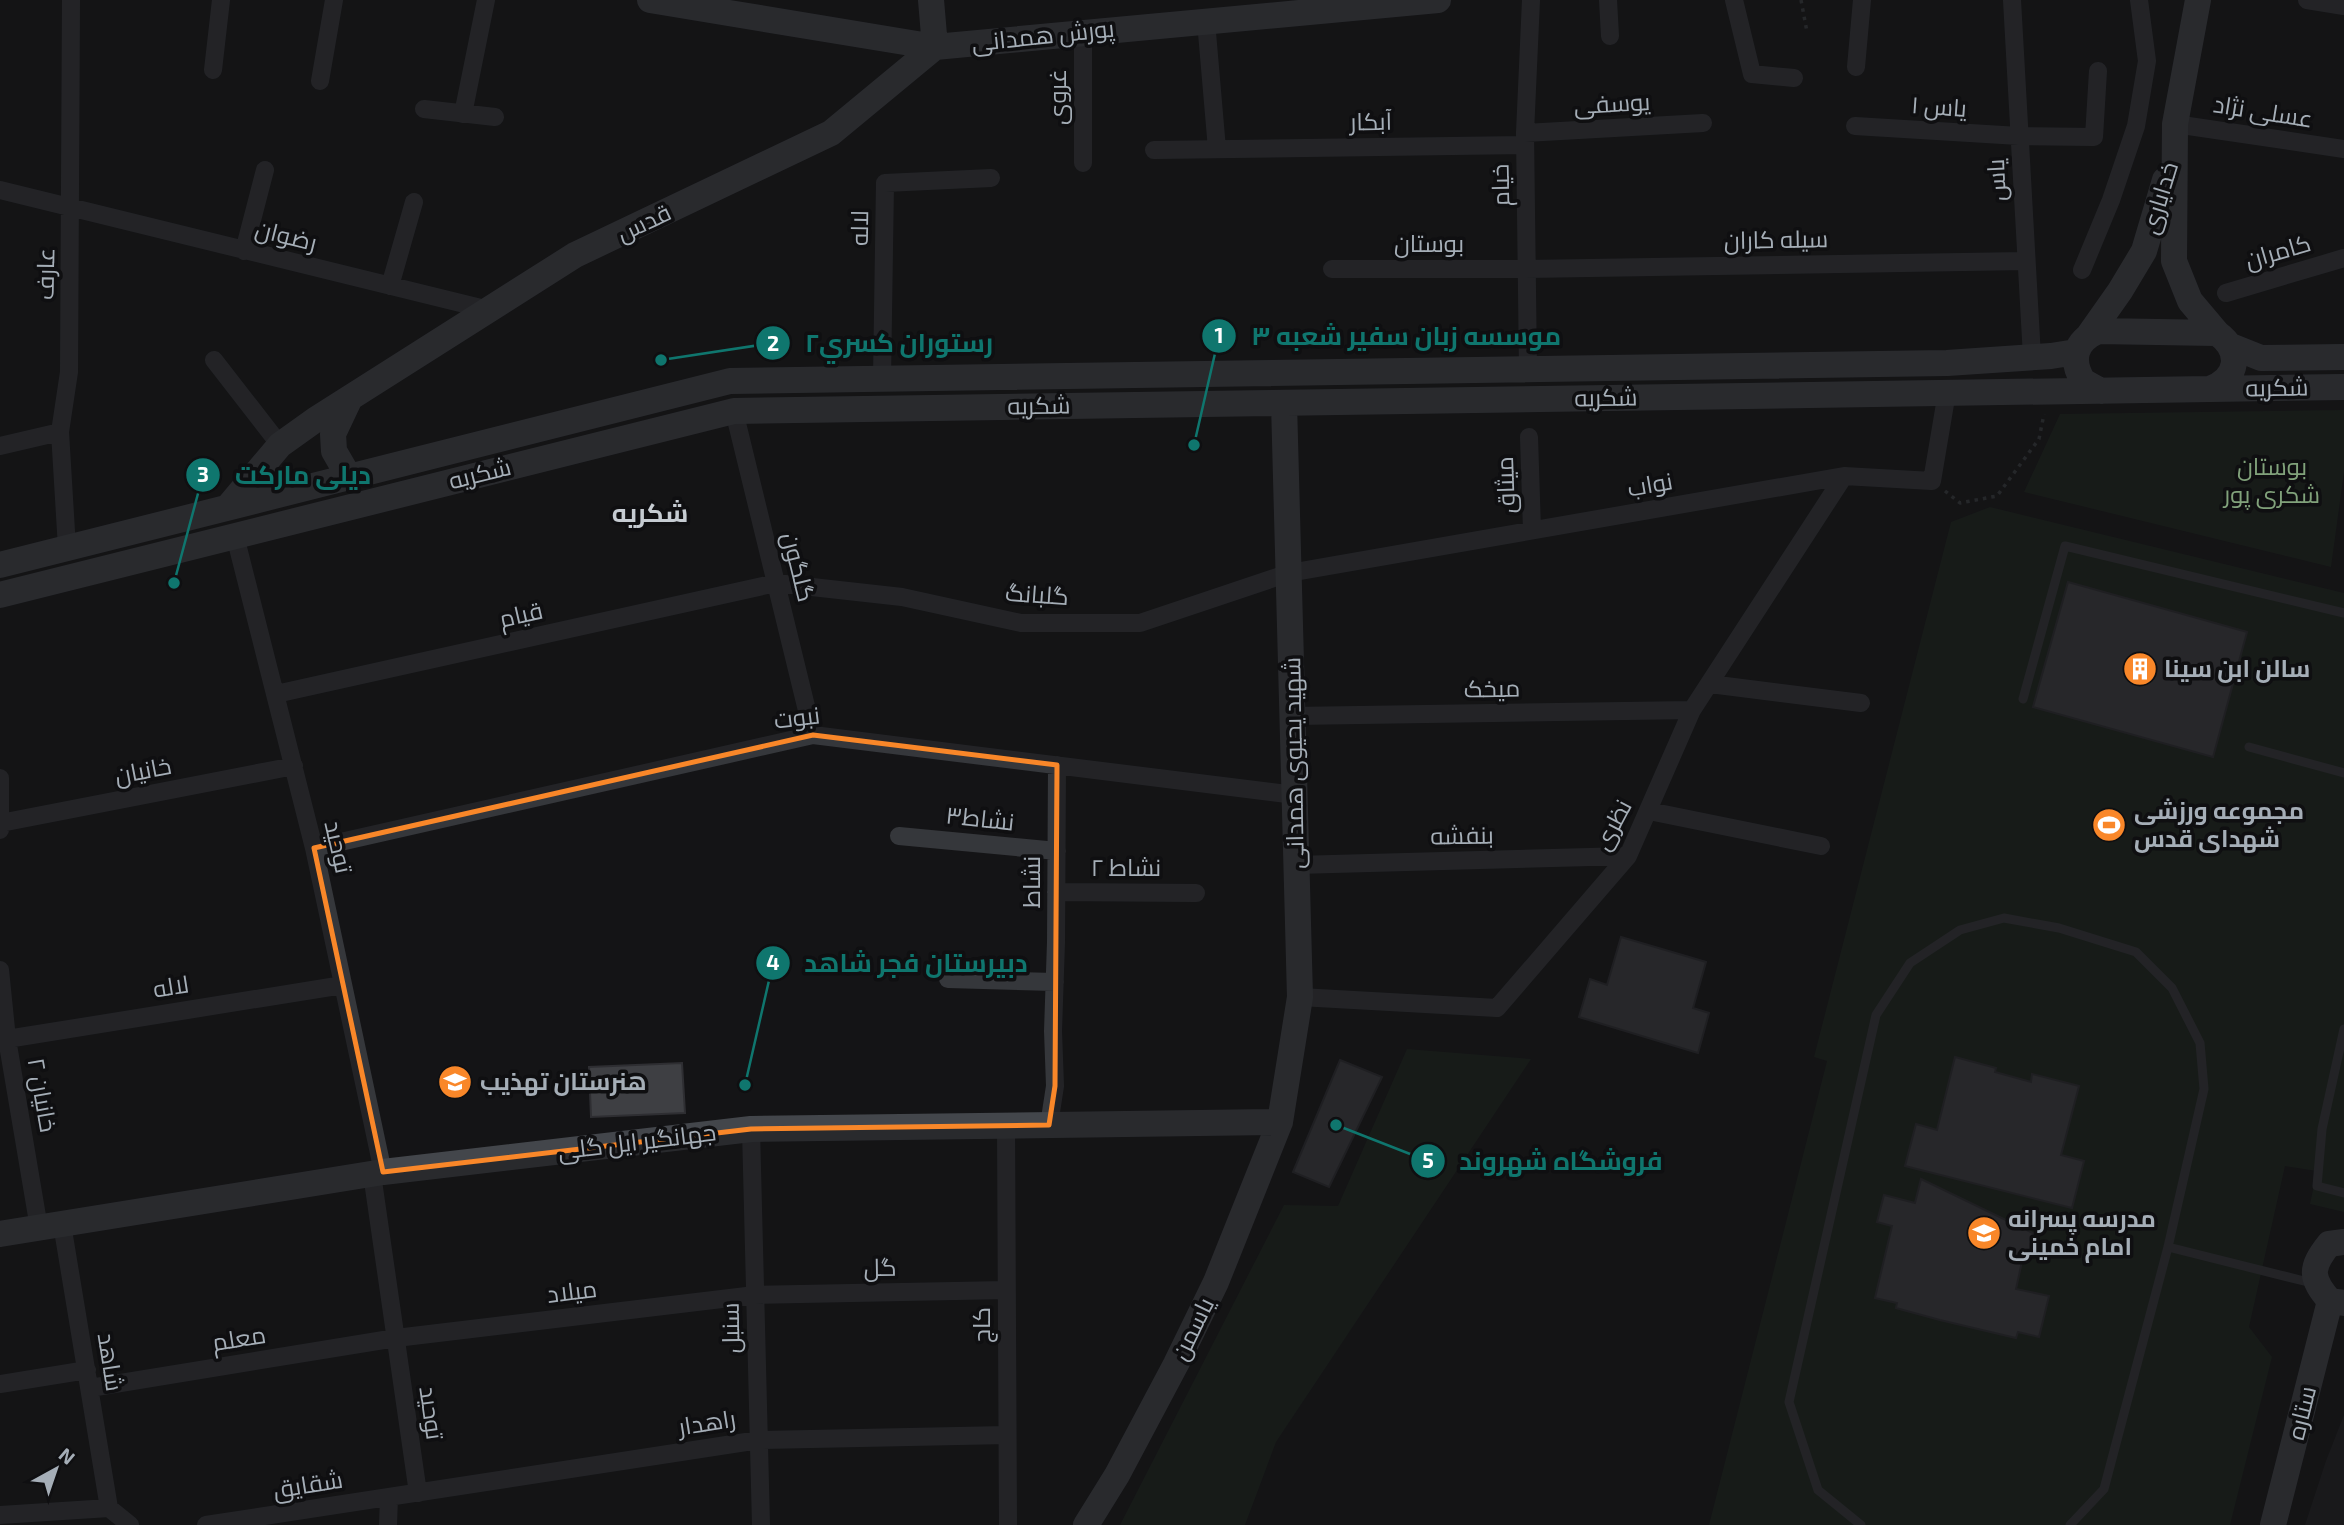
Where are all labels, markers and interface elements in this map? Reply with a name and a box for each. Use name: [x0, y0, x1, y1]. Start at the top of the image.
street label: پورش همدانی: [970, 13, 1116, 59]
street label: غروی: [1042, 69, 1072, 125]
street label: یوسفی: [1573, 86, 1652, 120]
street label: عسلی نژاد: [2211, 88, 2315, 134]
street label: یاس ۱: [1910, 89, 1968, 123]
street label: آبکار: [1348, 106, 1393, 135]
street label: یاس: [1980, 157, 2012, 202]
street label: خدایاری: [2134, 158, 2184, 237]
street label: خیام: [1485, 163, 1517, 207]
street label: قدس: [612, 197, 676, 248]
street label: لاله: [844, 210, 873, 246]
street label: رضوان: [252, 213, 320, 257]
street label: سیله کاران: [1724, 223, 1828, 255]
street label: کامران: [2241, 227, 2314, 275]
street label: بوستان: [1394, 228, 1464, 258]
street label: عارف: [30, 248, 59, 300]
callout: موسسه زبان سفیر شعبه ۳: [1202, 312, 1575, 359]
text: موسسه زبان سفیر شعبه ۳: [1251, 319, 1561, 352]
callout: رستوران کسري٢: [756, 320, 1007, 367]
text: 1: [1214, 322, 1224, 347]
text: رستوران کسري٢: [805, 326, 993, 364]
text: 2: [767, 330, 779, 355]
street label: شکریه: [2245, 371, 2309, 402]
street label: شکریه: [1574, 381, 1638, 412]
street label: شکریه: [1007, 389, 1071, 420]
callout: دیلی مارکت: [186, 451, 385, 498]
street label: شکریه: [446, 451, 514, 494]
park label: بوستان شکری پور: [2222, 451, 2320, 511]
street label: میثاق: [1489, 456, 1522, 514]
text: دیلی مارکت: [235, 458, 371, 491]
text: 3: [197, 461, 209, 486]
street label: نواب: [1625, 465, 1675, 502]
district label: شکریه: [612, 496, 688, 528]
street label: گلگون: [776, 529, 822, 605]
street label: گلبانگ: [1004, 577, 1070, 610]
street label: قیام: [496, 594, 546, 636]
building icon: سالن ابن سینا: [2121, 650, 2159, 688]
place label: سالن ابن سینا: [2164, 653, 2310, 683]
street label: شهید یحیوی همدانی: [1276, 657, 1310, 869]
street label: میخک: [1463, 673, 1520, 702]
street label: نبوت: [772, 699, 822, 734]
street label: خانیان: [112, 750, 174, 790]
street label: نظری: [1586, 794, 1638, 855]
place label: مجموعه ورزشی شهدای قدس: [2134, 795, 2304, 853]
street label: نشاط۳: [944, 799, 1016, 836]
sports icon: مجموعه ورزشی شهدای قدس: [2090, 806, 2128, 844]
street label: توحید: [319, 817, 360, 877]
street label: بنفشه: [1430, 819, 1494, 850]
street label: نشاط ۲: [1091, 852, 1161, 881]
street label: نشاط: [1016, 856, 1045, 908]
callout: دبیرستان فجر شاهد: [755, 939, 1042, 986]
text: دبیرستان فجر شاهد: [804, 946, 1028, 978]
text: 4: [766, 949, 780, 974]
street label: لاله: [151, 968, 191, 1003]
street label: خانیان ۲: [22, 1055, 64, 1134]
school or university icon: هنرستان تهذیب: [436, 1063, 474, 1101]
place label: هنرستان تهذیب: [480, 1066, 646, 1096]
street label: جهانگیر ایل گلی: [556, 1116, 718, 1166]
callout: فروشگاه شهروند: [1410, 1137, 1677, 1184]
text: فروشگاه شهروند: [1459, 1144, 1663, 1177]
text: 5: [1422, 1147, 1434, 1172]
place label: مدرسه پسرانه امام خمینی: [2008, 1203, 2156, 1263]
school or university icon: مدرسه پسرانه امام خمینی: [1965, 1214, 2003, 1252]
street label: گل: [863, 1252, 897, 1282]
street label: میلاد: [545, 1273, 598, 1308]
street label: یاسمن: [1164, 1292, 1220, 1365]
street label: سنبل: [715, 1302, 745, 1354]
street label: کاج: [966, 1307, 998, 1343]
street label: معلم: [210, 1319, 268, 1359]
street label: شاهد: [93, 1330, 130, 1393]
street label: ستاره: [2280, 1383, 2321, 1442]
street label: توحید: [414, 1384, 451, 1442]
street label: راهدار: [674, 1403, 737, 1441]
north arrow: [21, 1434, 91, 1504]
text: N: [55, 1442, 80, 1469]
street label: شقایق: [271, 1464, 345, 1505]

